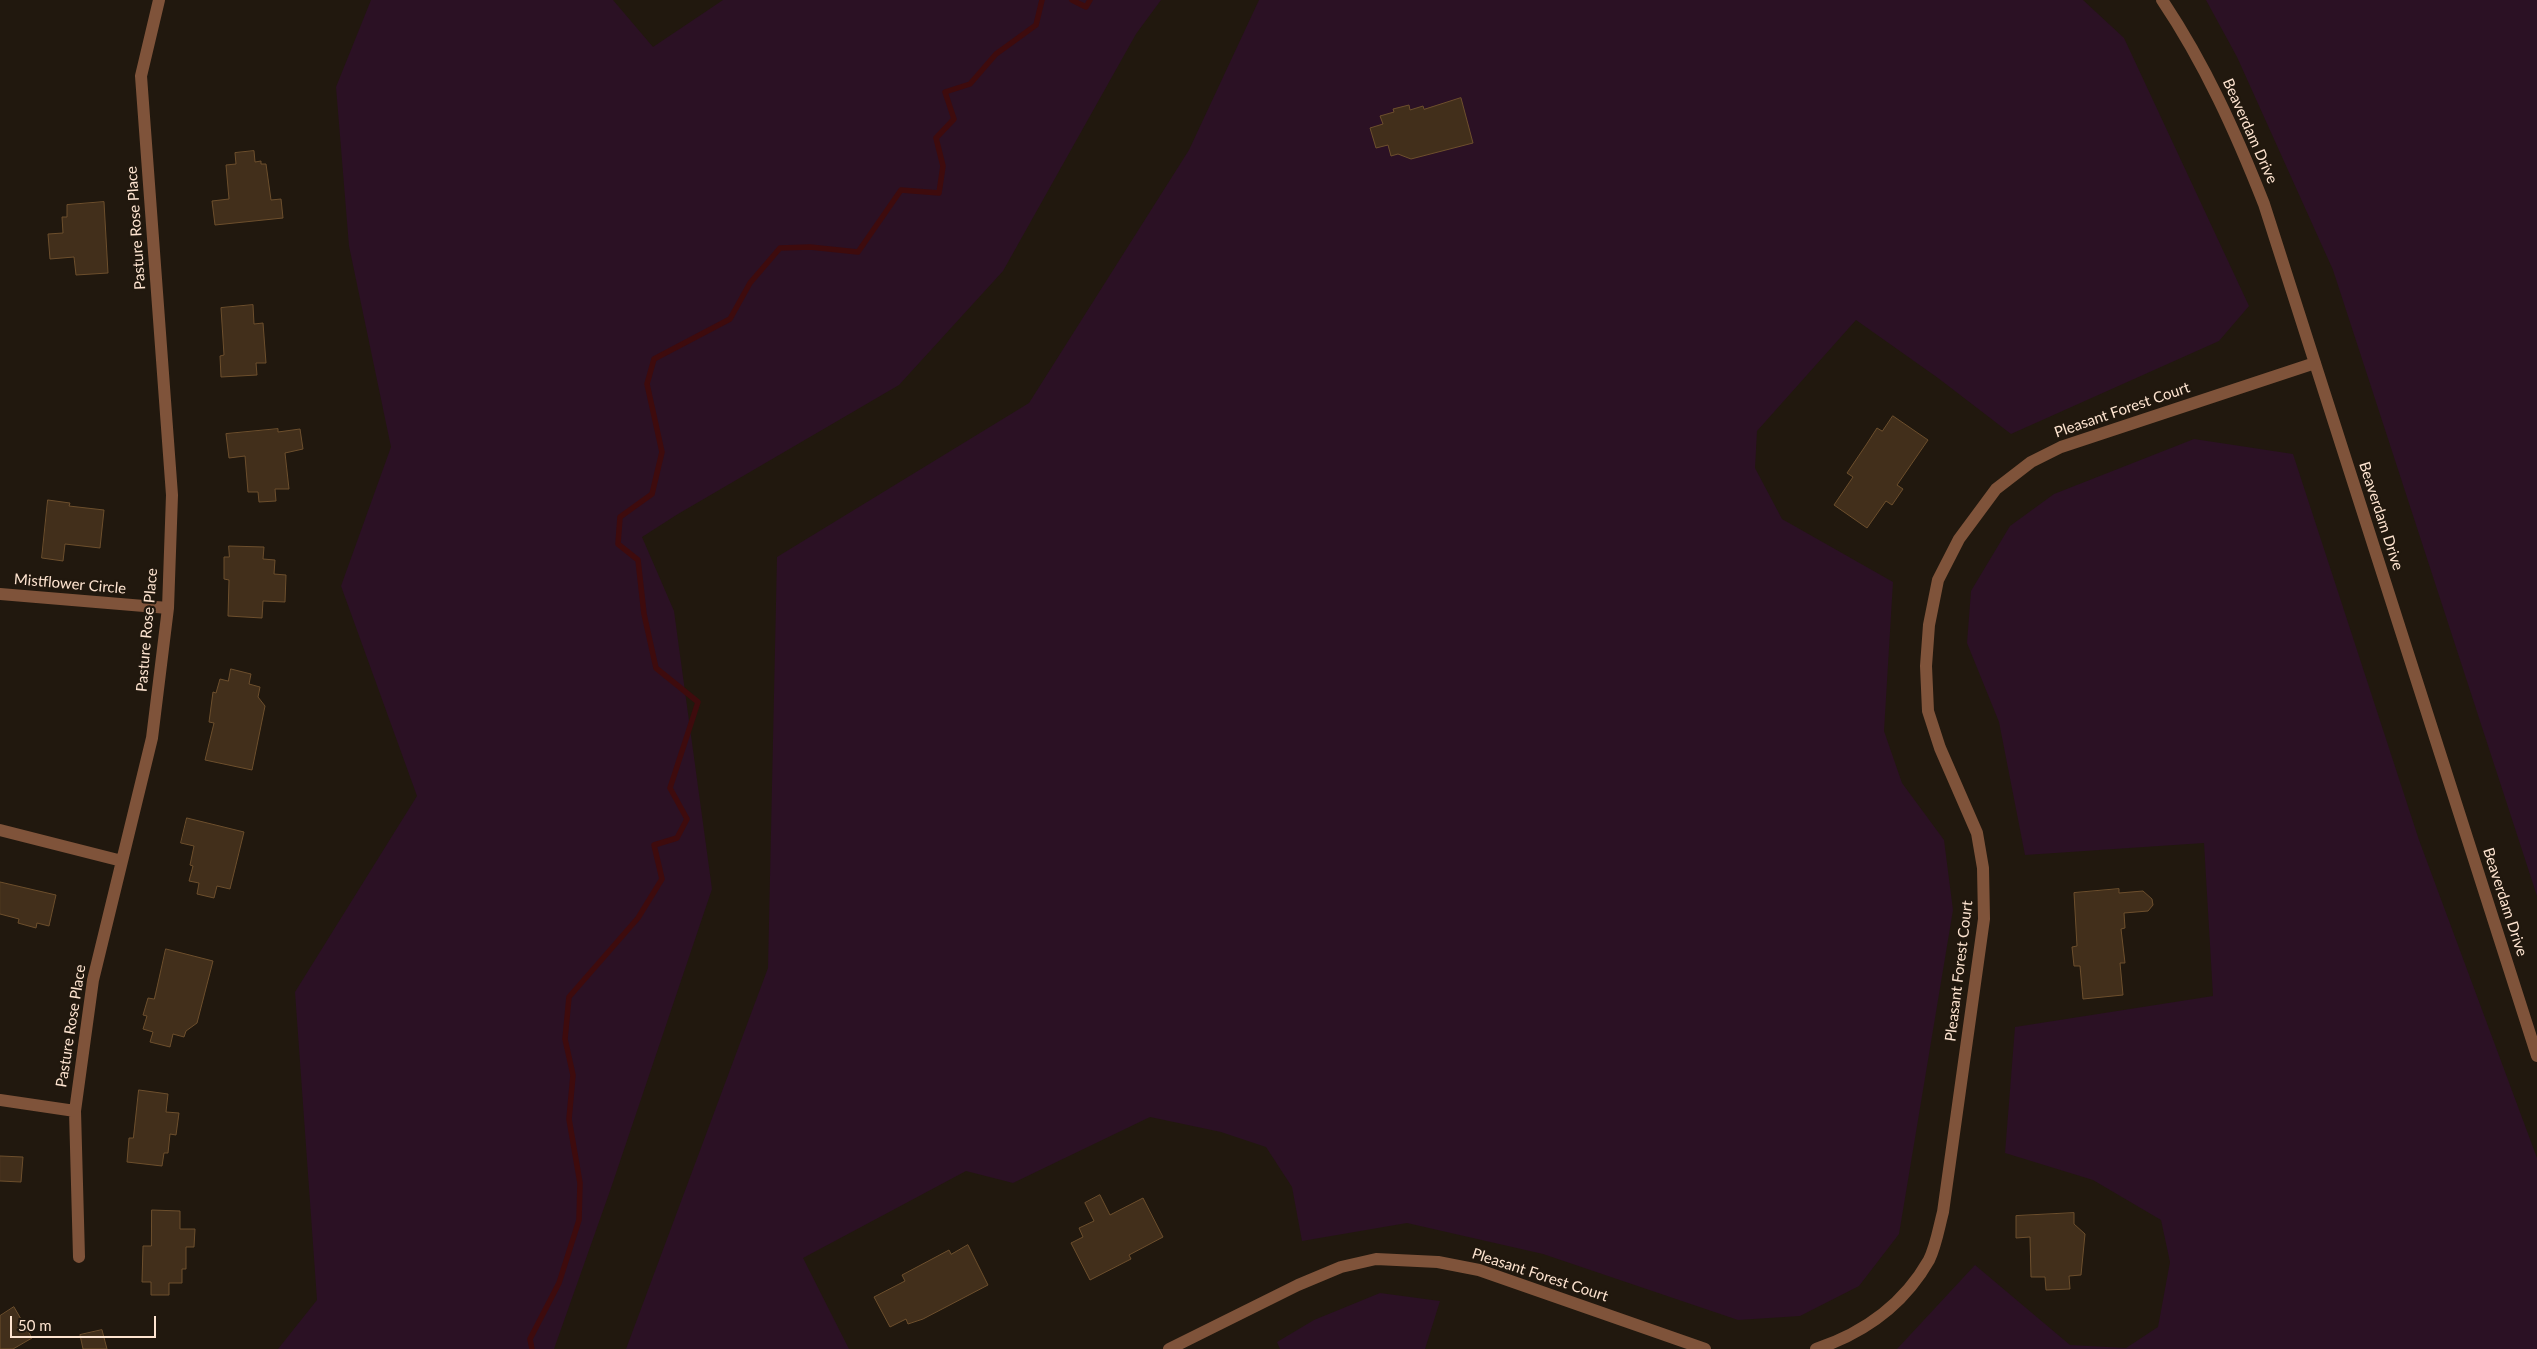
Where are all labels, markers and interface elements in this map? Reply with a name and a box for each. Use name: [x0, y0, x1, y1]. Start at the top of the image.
street label: Beaverdam Drive: [2219, 76, 2281, 186]
street label: Pasture Rose Place: [123, 166, 149, 290]
street label: Pleasant Forest Court: [2052, 378, 2192, 442]
street label: Beaverdam Drive: [2355, 459, 2407, 573]
street label: Pasture Rose Place: [133, 567, 161, 693]
street label: Mistflower Circle: [13, 570, 127, 598]
street label: Beaverdam Drive: [2479, 845, 2531, 959]
street label: Pleasant Forest Court: [1941, 899, 1977, 1043]
street label: Pasture Rose Place: [52, 963, 90, 1089]
street label: Pleasant Forest Court: [1470, 1244, 1610, 1306]
scale bar: [12, 1306, 159, 1338]
text: 50 m: [18, 1316, 52, 1334]

